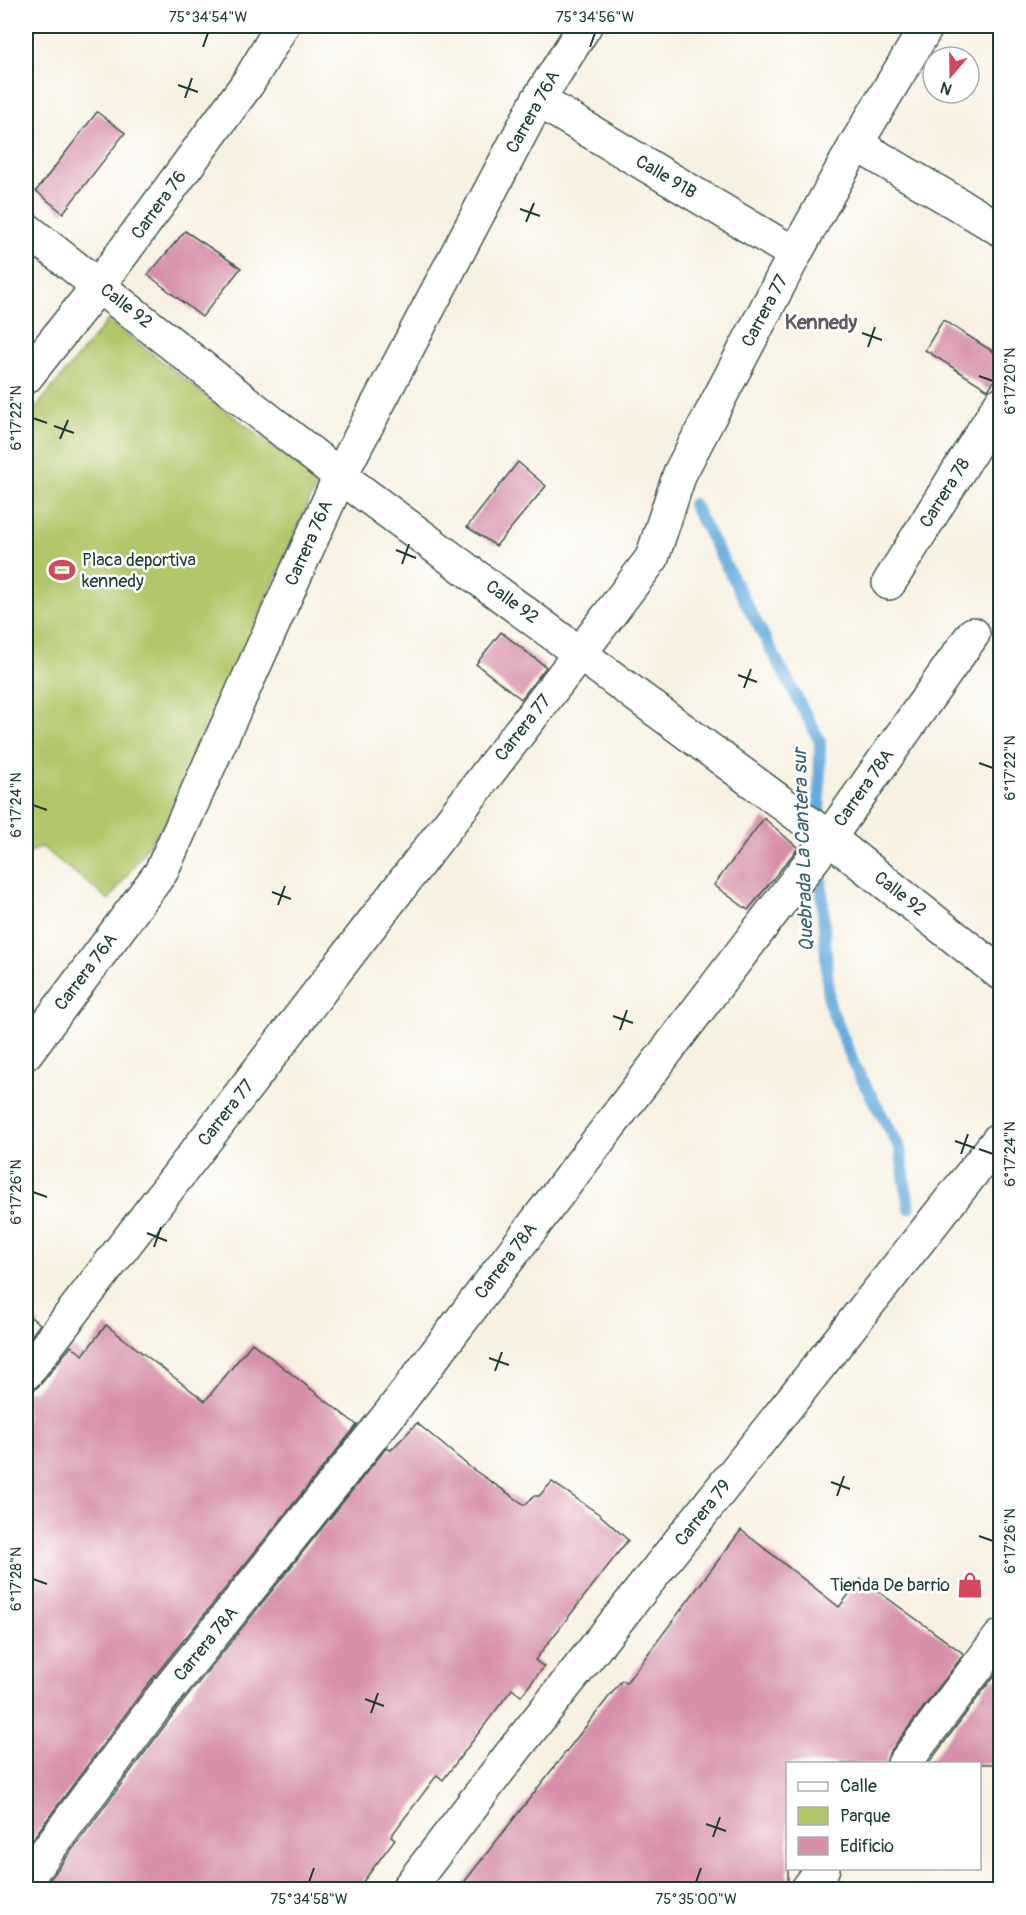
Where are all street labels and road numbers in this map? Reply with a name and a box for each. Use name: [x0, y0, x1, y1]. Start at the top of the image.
street label: Carrera 76A: [501, 66, 565, 157]
street label: Calle 91B: [631, 150, 701, 204]
street label: Carrera 76: [126, 166, 192, 244]
street label: Carrera 77: [736, 270, 794, 351]
street label: Calle 92: [95, 278, 157, 334]
street label: Carrera 78: [915, 454, 975, 532]
street label: Carrera 76A: [280, 496, 338, 589]
street label: Calle 92: [481, 575, 543, 629]
street label: Carrera 77: [490, 690, 557, 766]
street label: Carrera 78A: [829, 744, 899, 831]
street label: Calle 92: [869, 866, 931, 922]
street label: Carrera 76A: [49, 928, 123, 1015]
street label: Carrera 77: [193, 1075, 260, 1151]
street label: Carrera 78A: [470, 1218, 542, 1304]
street label: Carrera 79: [670, 1475, 736, 1551]
street label: Carrera 78A: [169, 1602, 243, 1686]

